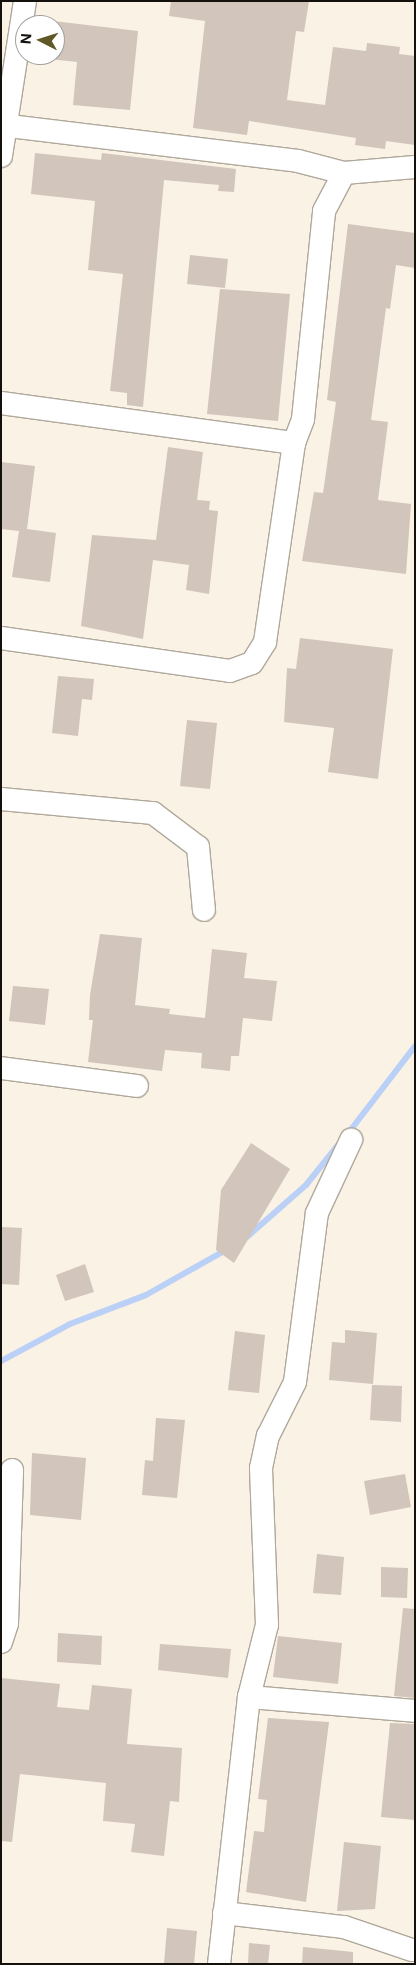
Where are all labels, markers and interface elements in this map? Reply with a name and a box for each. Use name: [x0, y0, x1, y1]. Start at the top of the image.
north arrow: [15, 15, 65, 65]
text: N: [17, 33, 34, 45]

